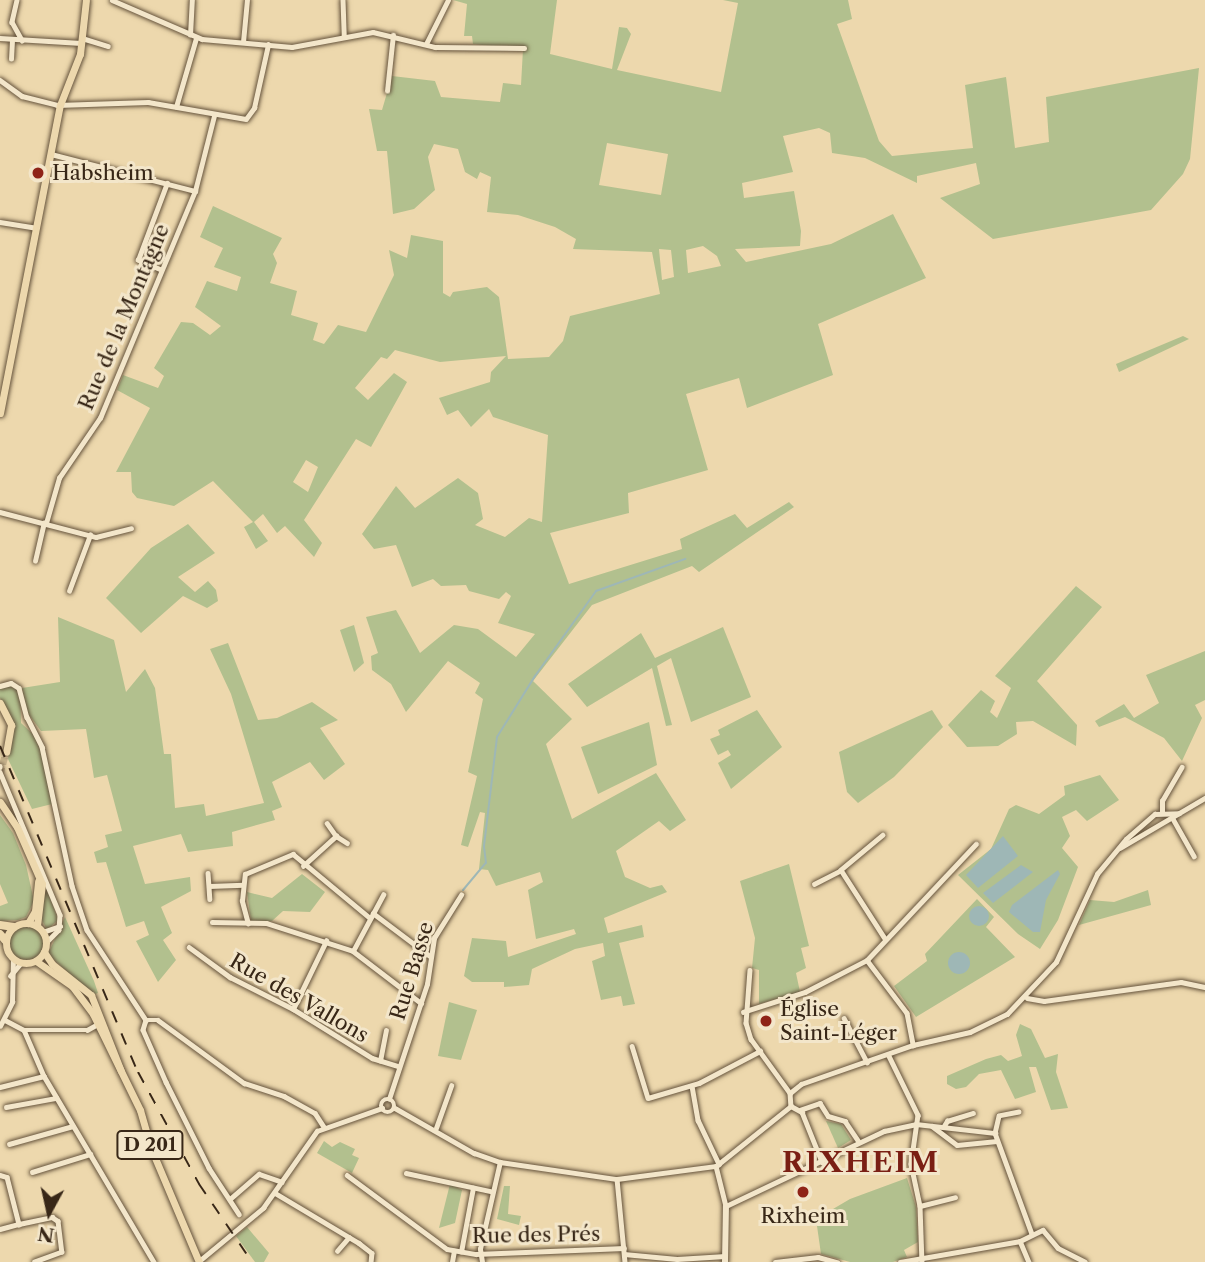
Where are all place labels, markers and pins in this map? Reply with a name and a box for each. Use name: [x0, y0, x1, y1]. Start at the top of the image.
place label: Habsheim: [52, 160, 154, 186]
marker: Habsheim: [30, 165, 46, 181]
place label: Église Saint-Léger: [780, 996, 897, 1046]
marker: Église Saint-Léger: [758, 1013, 774, 1029]
marker: Rixheim: [795, 1184, 811, 1200]
place label: Rixheim: [761, 1203, 845, 1229]

